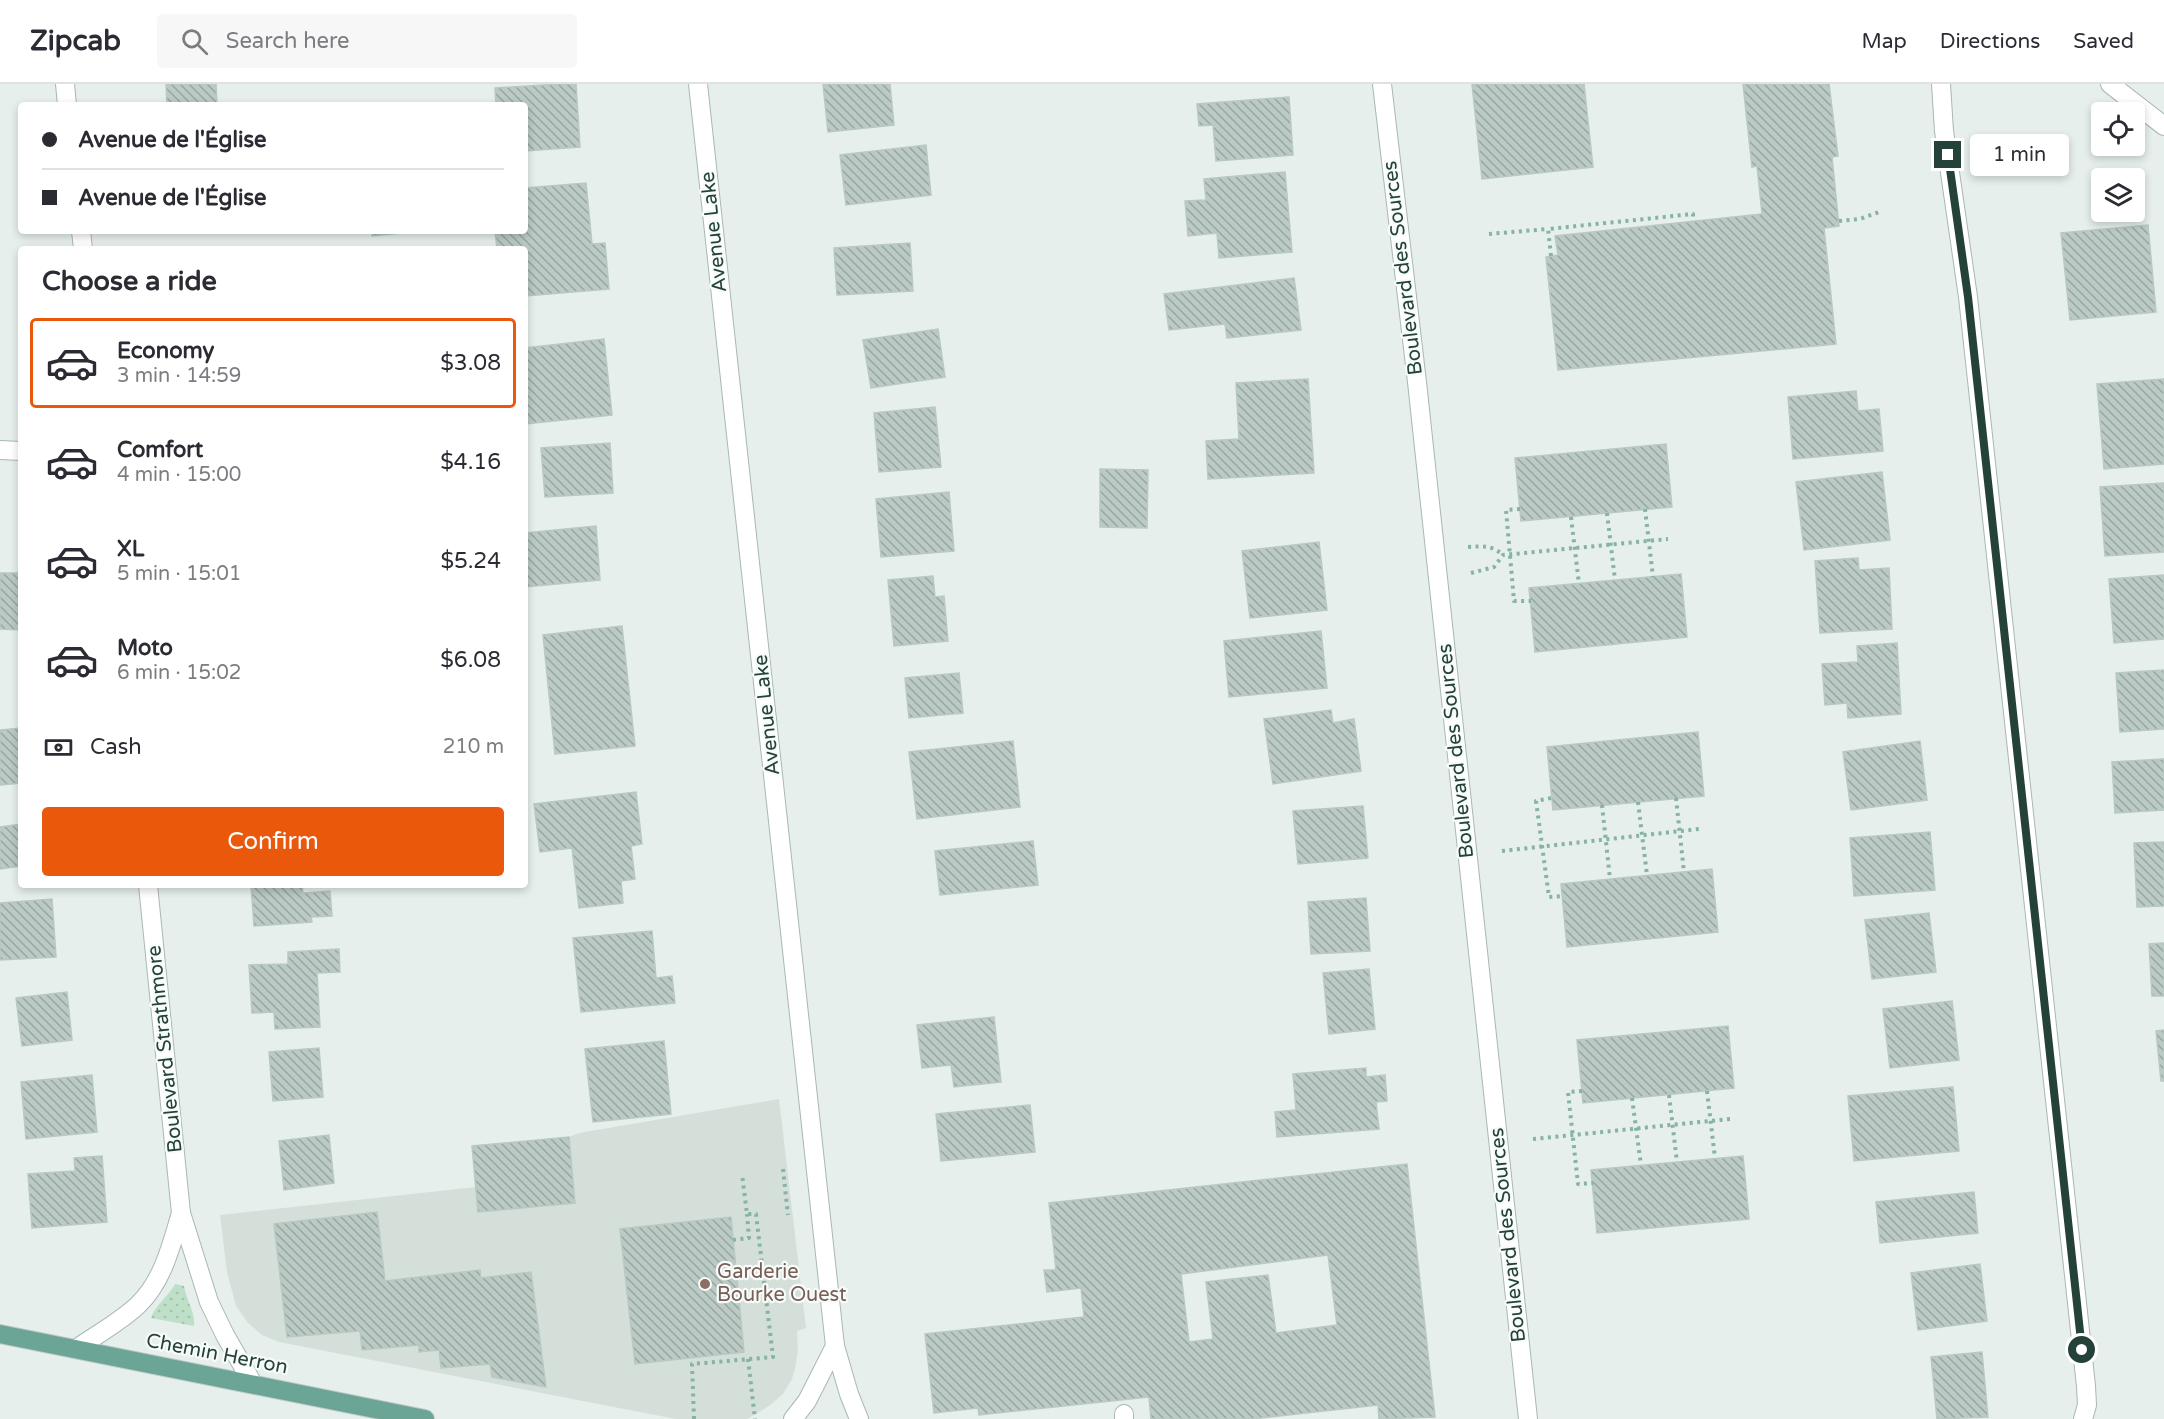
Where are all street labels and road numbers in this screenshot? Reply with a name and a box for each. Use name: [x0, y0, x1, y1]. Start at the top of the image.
street label: Boulevard des Sources: [1378, 160, 1428, 376]
street label: Avenue Lake: [696, 170, 732, 294]
street label: Boulevard des Sources: [1433, 643, 1479, 859]
street label: Avenue Lake: [749, 653, 785, 777]
street label: Boulevard Strathmore: [142, 944, 188, 1154]
street label: Boulevard des Sources: [1485, 1127, 1531, 1343]
street label: Chemin Herron: [144, 1329, 290, 1379]

